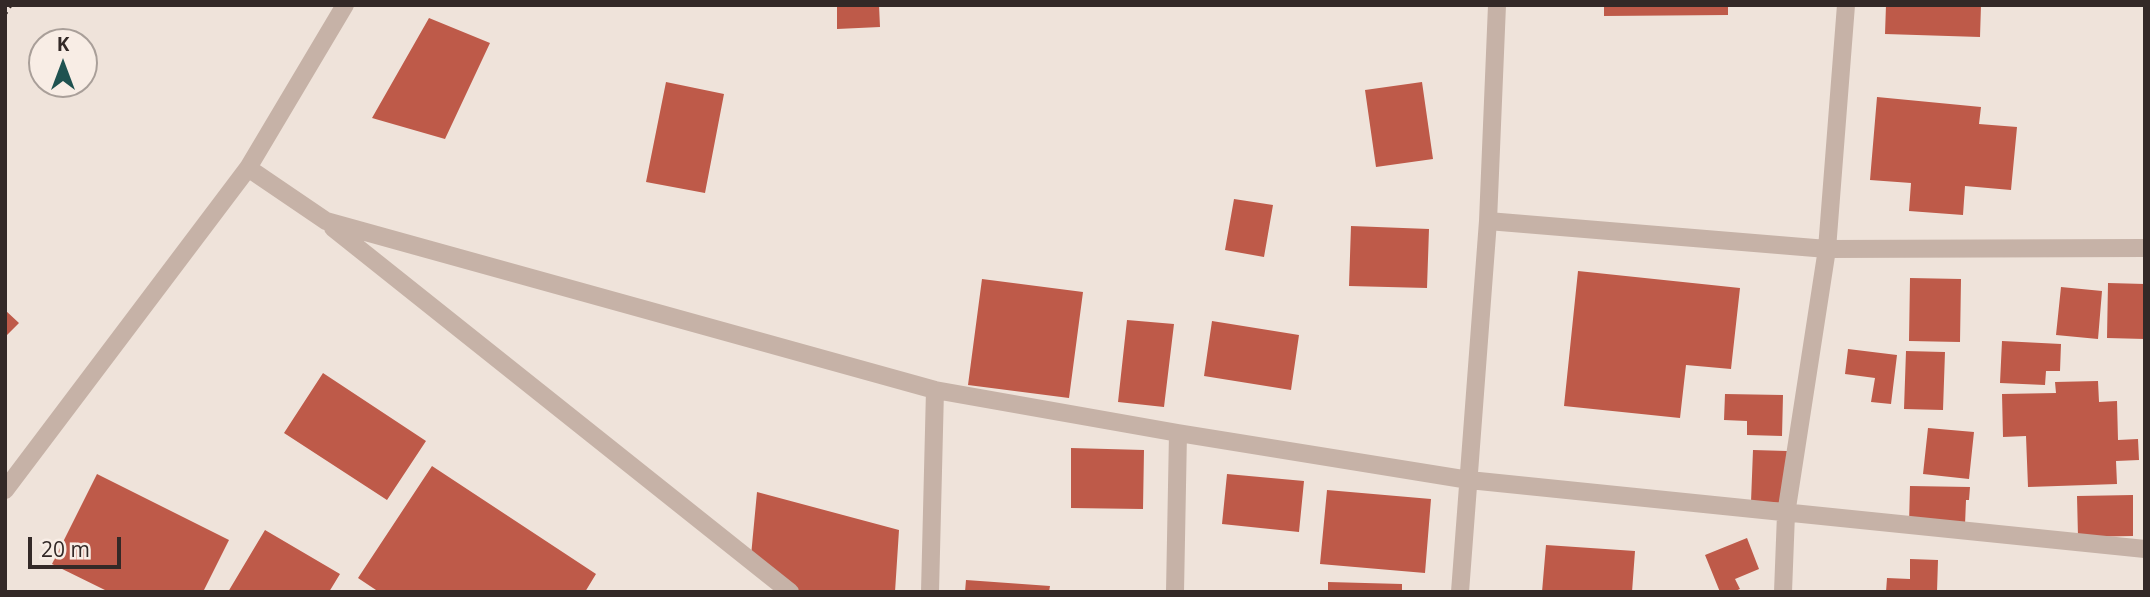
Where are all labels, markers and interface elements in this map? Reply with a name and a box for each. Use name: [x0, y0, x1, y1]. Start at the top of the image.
north arrow: [28, 28, 98, 98]
text: K: [57, 31, 69, 57]
scale bar: [32, 524, 124, 568]
text: 20 m: [41, 535, 90, 563]

